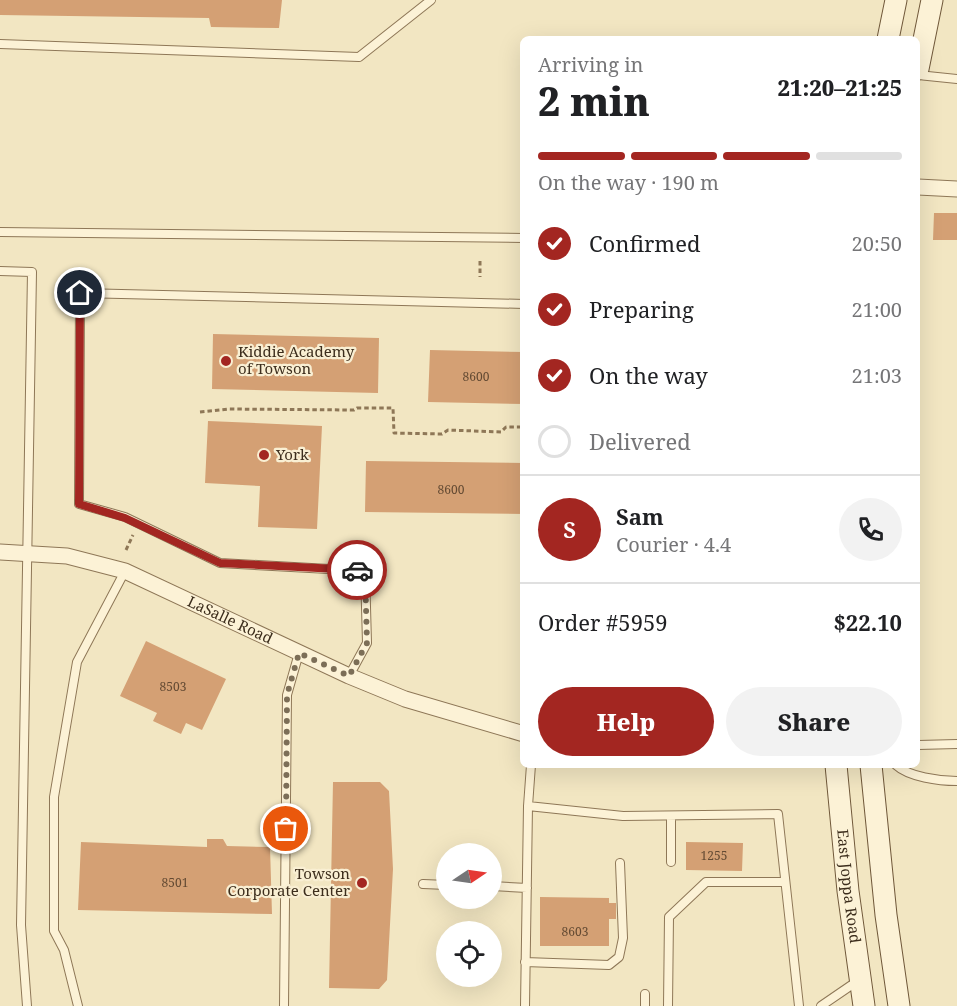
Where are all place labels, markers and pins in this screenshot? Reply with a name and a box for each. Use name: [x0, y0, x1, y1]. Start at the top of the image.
pin: [54, 267, 105, 318]
place label: Kiddie Academy of Towson: [238, 341, 355, 378]
marker: Kiddie Academy of Towson: [219, 354, 233, 368]
place label: York: [275, 444, 309, 464]
marker: York: [257, 448, 271, 462]
pin: [260, 803, 311, 854]
place label: Towson Corporate Center: [228, 863, 350, 900]
marker: Towson Corporate Center: [355, 876, 369, 890]

